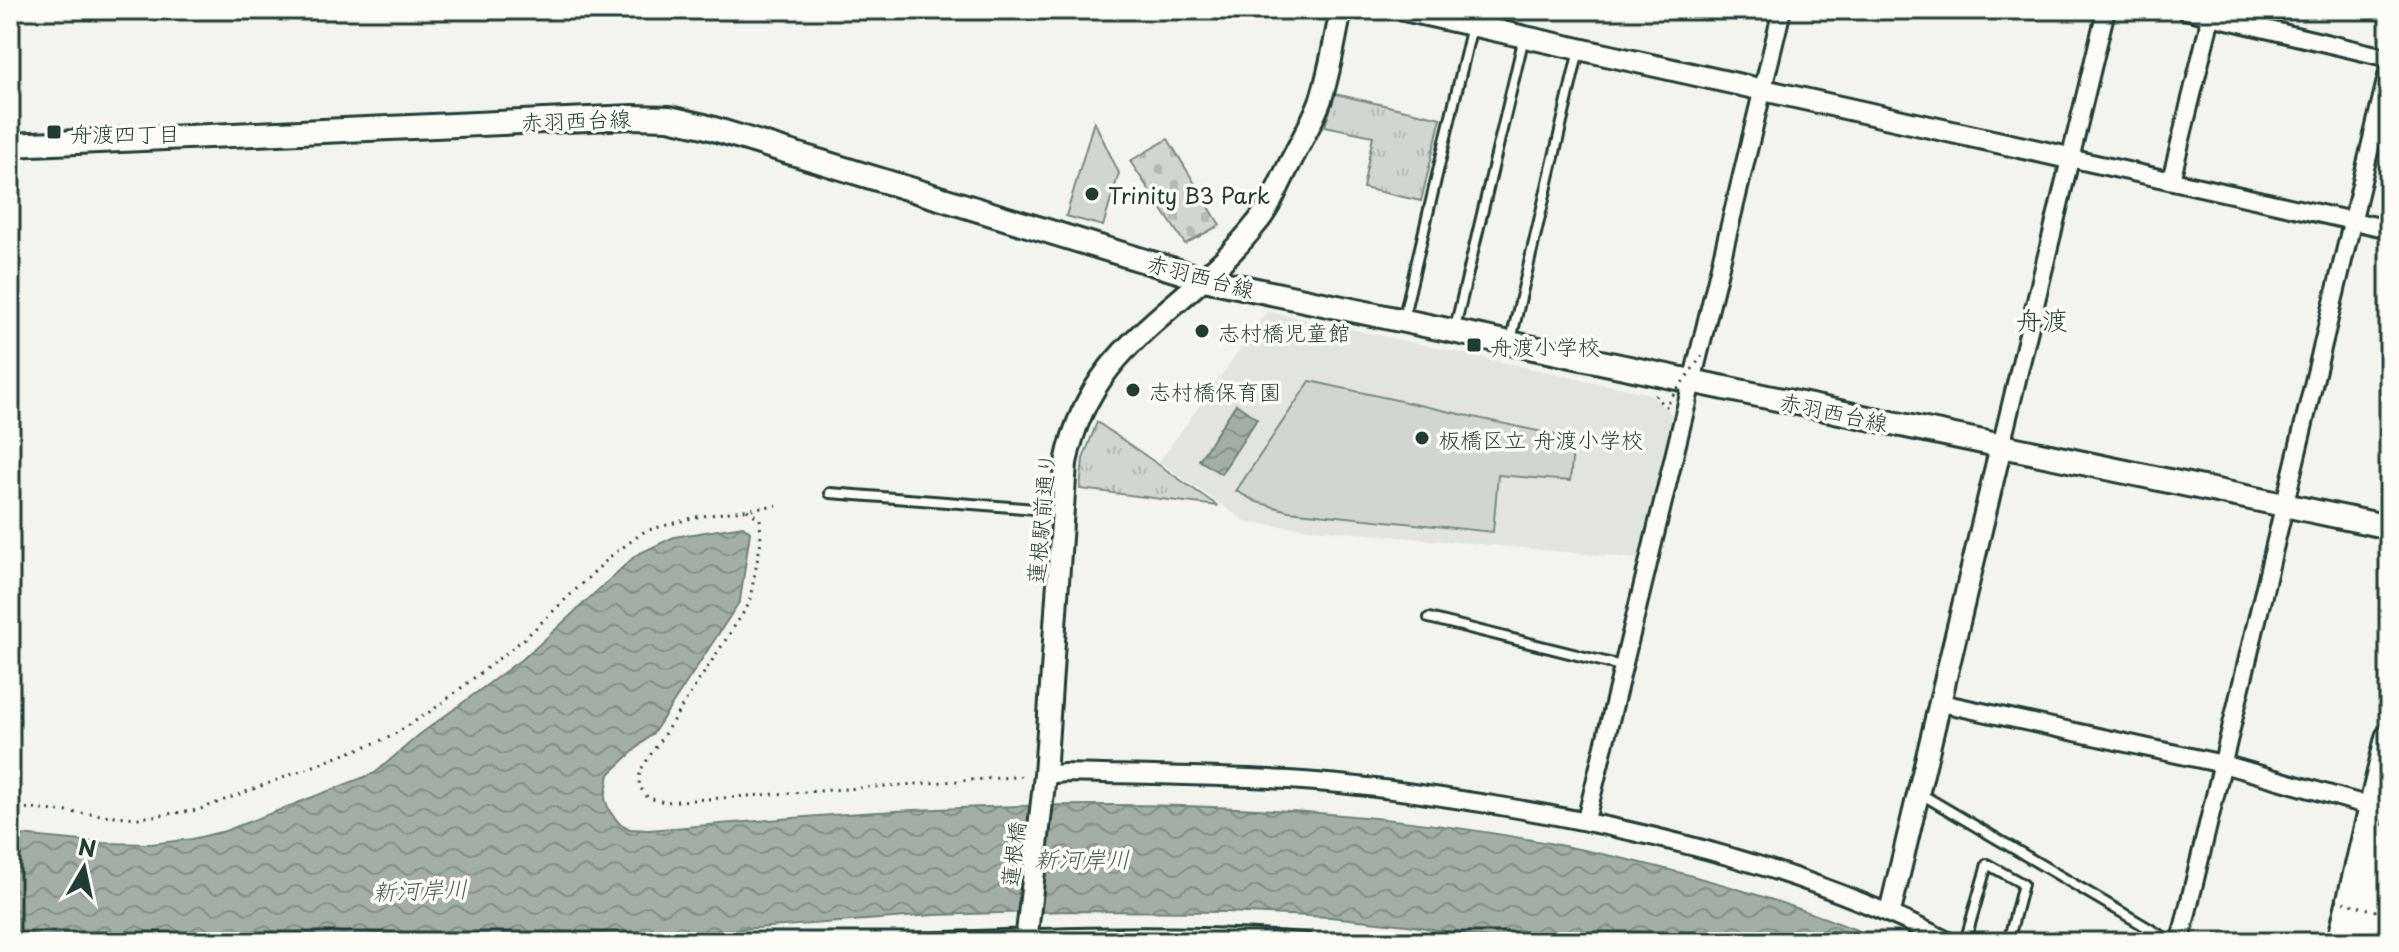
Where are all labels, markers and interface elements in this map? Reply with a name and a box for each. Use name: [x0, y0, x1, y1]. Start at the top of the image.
street label: 赤羽西台線: [520, 101, 632, 137]
place label: 舟渡四丁目: [70, 116, 180, 149]
marker: 舟渡四丁目: [45, 123, 63, 141]
place label: Trinity B3 Park: [1108, 178, 1270, 211]
marker: Trinity B3 Park: [1083, 185, 1101, 203]
street label: 赤羽西台線: [1144, 245, 1258, 305]
district label: 舟渡: [2016, 300, 2068, 339]
place label: 志村橋児童館: [1218, 315, 1350, 348]
marker: 志村橋児童館: [1193, 322, 1211, 340]
place label: 舟渡小学校: [1490, 329, 1600, 362]
marker: 舟渡小学校: [1465, 336, 1483, 354]
place label: 志村橋保育園: [1149, 374, 1281, 407]
marker: 志村橋保育園: [1124, 381, 1142, 399]
street label: 赤羽西台線: [1777, 383, 1891, 439]
place label: 板橋区立 舟渡小学校: [1438, 422, 1643, 455]
marker: 板橋区立 舟渡小学校: [1413, 429, 1431, 447]
street label: 蓮根駅前通り: [1018, 451, 1062, 585]
street label: 蓮根橋: [992, 819, 1032, 889]
north arrow: [44, 828, 124, 908]
text: N: [76, 829, 99, 864]
water label: 新河岸川: [1034, 840, 1130, 876]
water label: 新河岸川: [371, 869, 469, 909]

